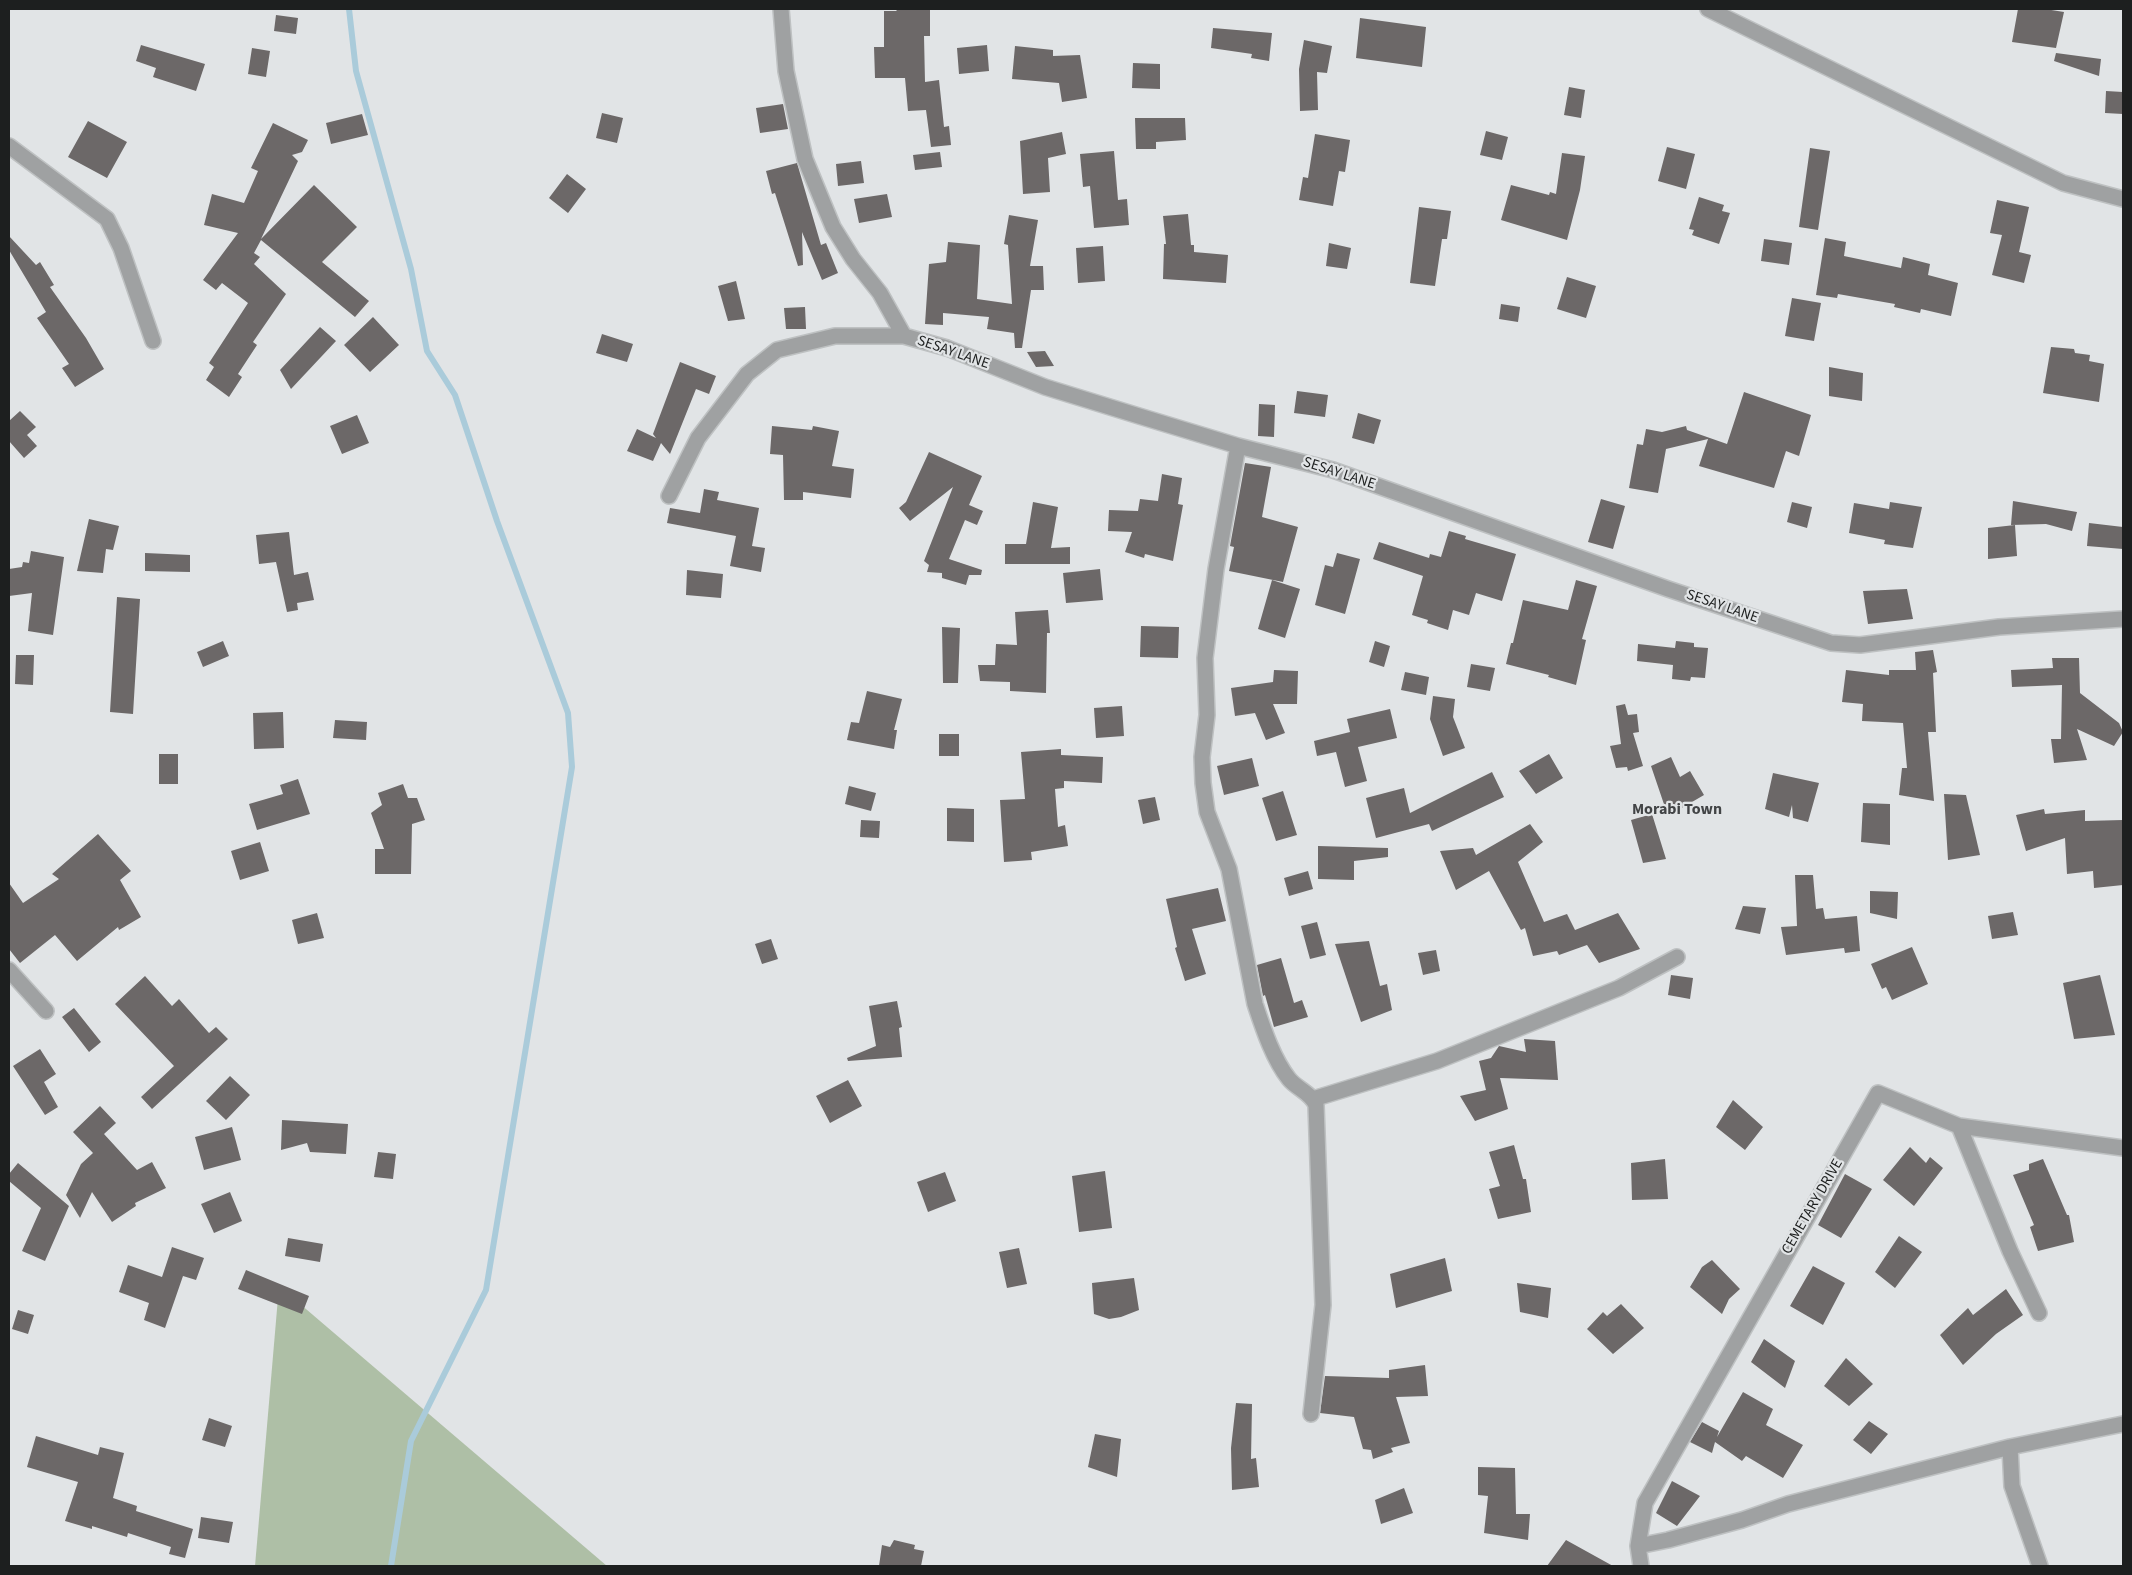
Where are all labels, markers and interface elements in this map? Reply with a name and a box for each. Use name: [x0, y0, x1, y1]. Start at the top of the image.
street label: SESAY LANE: [915, 332, 991, 374]
street label: SESAY LANE: [1301, 454, 1377, 494]
street label: SESAY LANE: [1684, 586, 1760, 628]
district label: Morabi Town: [1632, 800, 1722, 820]
street label: CEMETARY DRIVE: [1778, 1156, 1848, 1258]

